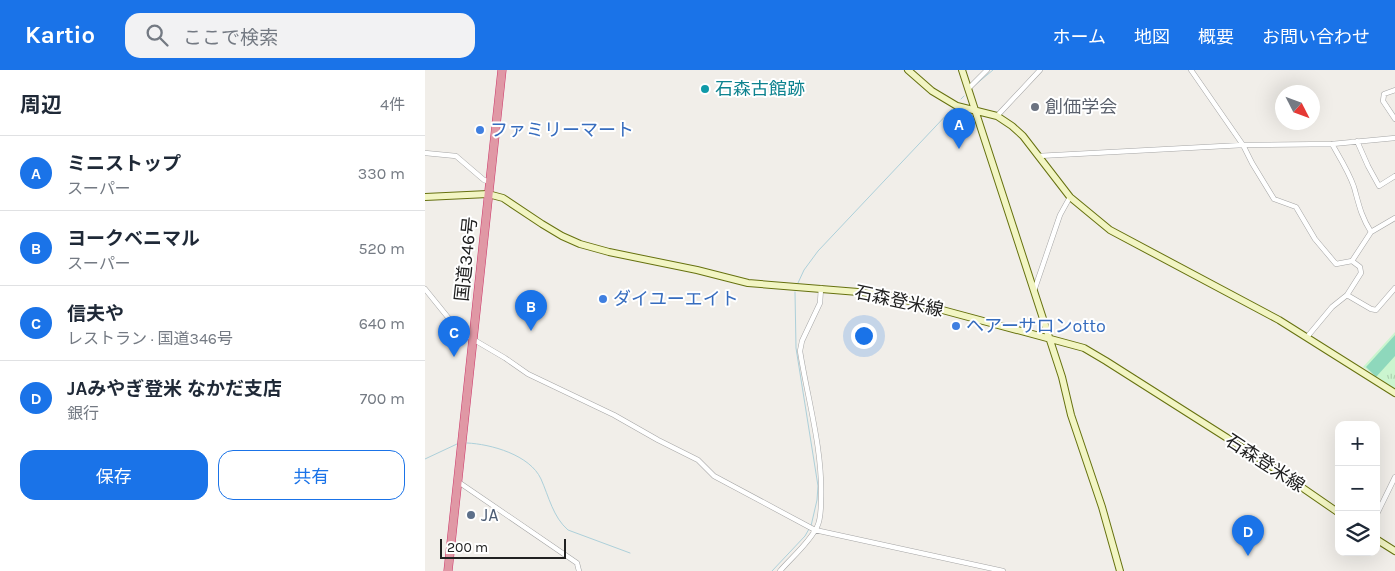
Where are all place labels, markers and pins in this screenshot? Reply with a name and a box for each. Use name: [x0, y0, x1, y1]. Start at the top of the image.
place label: 石森古館跡: [715, 78, 805, 100]
marker: 石森古館跡: [699, 83, 711, 95]
place label: 創価学会: [1045, 96, 1117, 118]
marker: 創価学会: [1029, 101, 1041, 113]
pin: A: [943, 108, 975, 149]
place label: ファミリーマート: [490, 119, 634, 141]
marker: ファミリーマート: [474, 124, 486, 136]
place label: ダイユーエイト: [613, 288, 739, 310]
pin: B: [515, 290, 547, 331]
marker: ダイユーエイト: [597, 293, 609, 305]
place label: ヘアーサロンotto: [966, 315, 1106, 337]
pin: C: [438, 316, 470, 357]
marker: ヘアーサロンotto: [950, 320, 962, 332]
place label: JA: [481, 504, 499, 526]
marker: JA: [465, 509, 477, 521]
pin: D: [1232, 515, 1264, 556]

